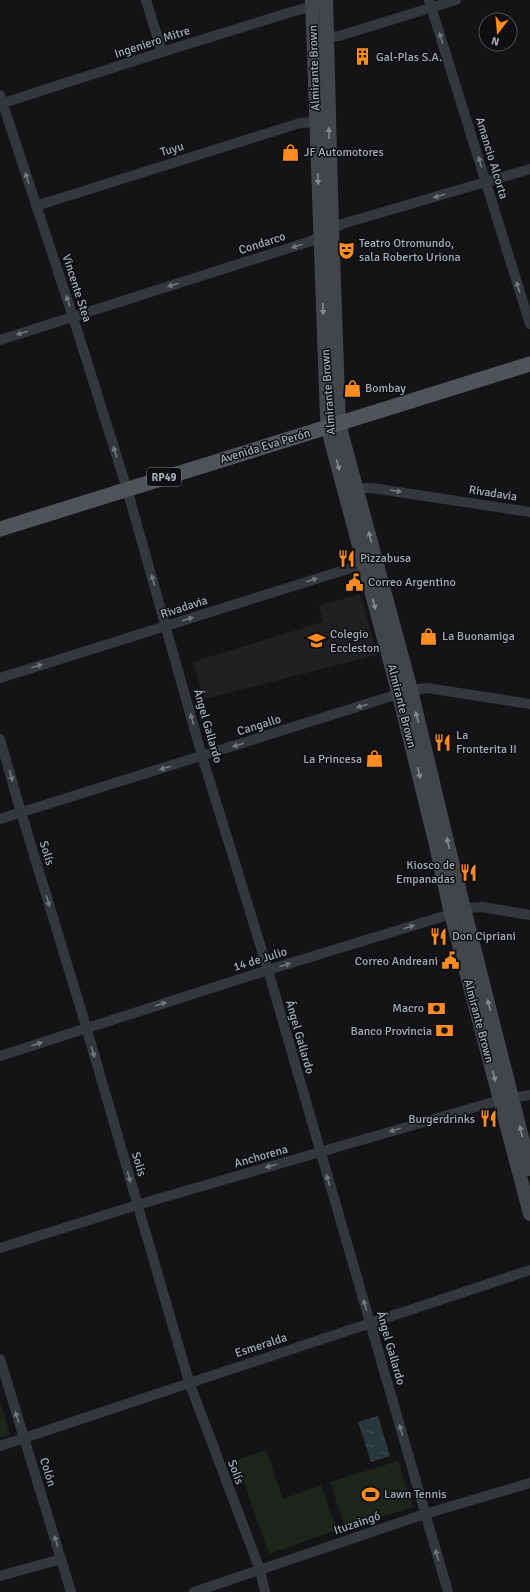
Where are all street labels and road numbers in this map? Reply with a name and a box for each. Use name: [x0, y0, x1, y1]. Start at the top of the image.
street label: Ingeniero Mitre: [112, 23, 192, 62]
street label: Almirante Brown: [306, 25, 323, 111]
street label: Amancio Alcorta: [472, 115, 511, 201]
street label: Tuyu: [159, 139, 186, 160]
street label: Condarco: [237, 229, 287, 258]
street label: Vincente Stea: [59, 252, 95, 324]
street label: Almirante Brown: [318, 349, 339, 435]
street label: Avenida Eva Perón: [218, 426, 312, 467]
road number: RP49: [147, 468, 181, 486]
street label: Rivadavia: [468, 482, 518, 505]
street label: Rivadavia: [159, 593, 210, 622]
street label: Almirante Brown: [384, 663, 419, 750]
street label: Ángel Gallardo: [190, 687, 225, 765]
street label: Cangallo: [235, 712, 283, 739]
street label: Solís: [36, 839, 57, 867]
street label: 14 de Julio: [231, 944, 289, 975]
street label: Almirante Brown: [460, 978, 497, 1065]
street label: Ángel Gallardo: [282, 998, 317, 1076]
street label: Anchorena: [233, 1142, 290, 1171]
street label: Solís: [128, 1150, 149, 1178]
street label: Ángel Gallardo: [373, 1309, 408, 1387]
street label: Esmeralda: [233, 1330, 289, 1361]
street label: Colón: [36, 1456, 59, 1488]
street label: Solís: [224, 1458, 247, 1486]
street label: Ituzaingó: [332, 1509, 382, 1538]

